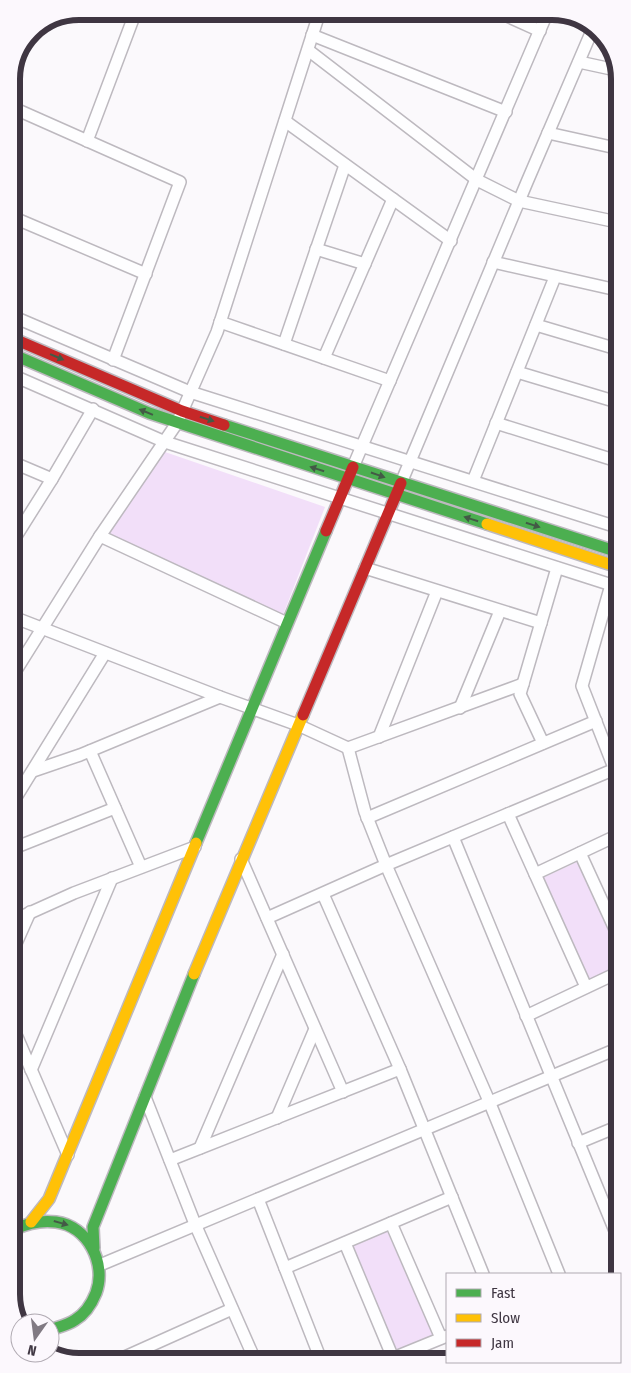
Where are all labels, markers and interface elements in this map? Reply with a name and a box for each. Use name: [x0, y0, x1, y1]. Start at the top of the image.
one-way arrow: [50, 354, 64, 362]
one-way arrow: [139, 407, 153, 415]
one-way arrow: [200, 416, 215, 424]
one-way arrow: [309, 464, 324, 472]
one-way arrow: [371, 472, 386, 480]
one-way arrow: [464, 515, 479, 523]
one-way arrow: [525, 522, 540, 530]
one-way arrow: [54, 1220, 69, 1228]
legend: [446, 1273, 621, 1363]
text: Fast: [491, 1284, 515, 1302]
text: Slow: [491, 1309, 520, 1327]
north arrow: [10, 1313, 60, 1363]
text: Jam: [491, 1334, 514, 1352]
text: N: [26, 1341, 38, 1359]

